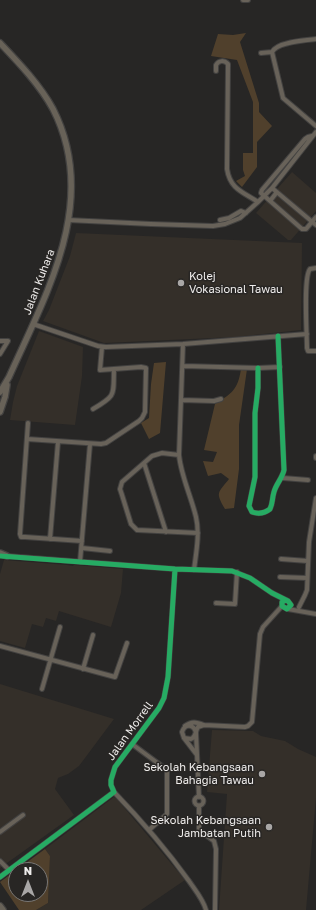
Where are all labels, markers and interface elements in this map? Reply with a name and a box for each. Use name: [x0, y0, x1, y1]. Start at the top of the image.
street label: Jalan Kuhara: [20, 247, 58, 317]
place label: Kolej Vokasional Tawau: [189, 270, 283, 296]
marker: Kolej Vokasional Tawau: [176, 278, 186, 288]
street label: Jalan Morrell: [104, 699, 156, 763]
place label: Sekolah Kebangsaan Bahagia Tawau: [143, 761, 254, 787]
marker: Sekolah Kebangsaan Bahagia Tawau: [257, 769, 267, 779]
place label: Sekolah Kebangsaan Jambatan Putih: [150, 814, 261, 840]
marker: Sekolah Kebangsaan Jambatan Putih: [264, 822, 274, 832]
north arrow: [8, 862, 48, 902]
text: N: [24, 864, 32, 877]

